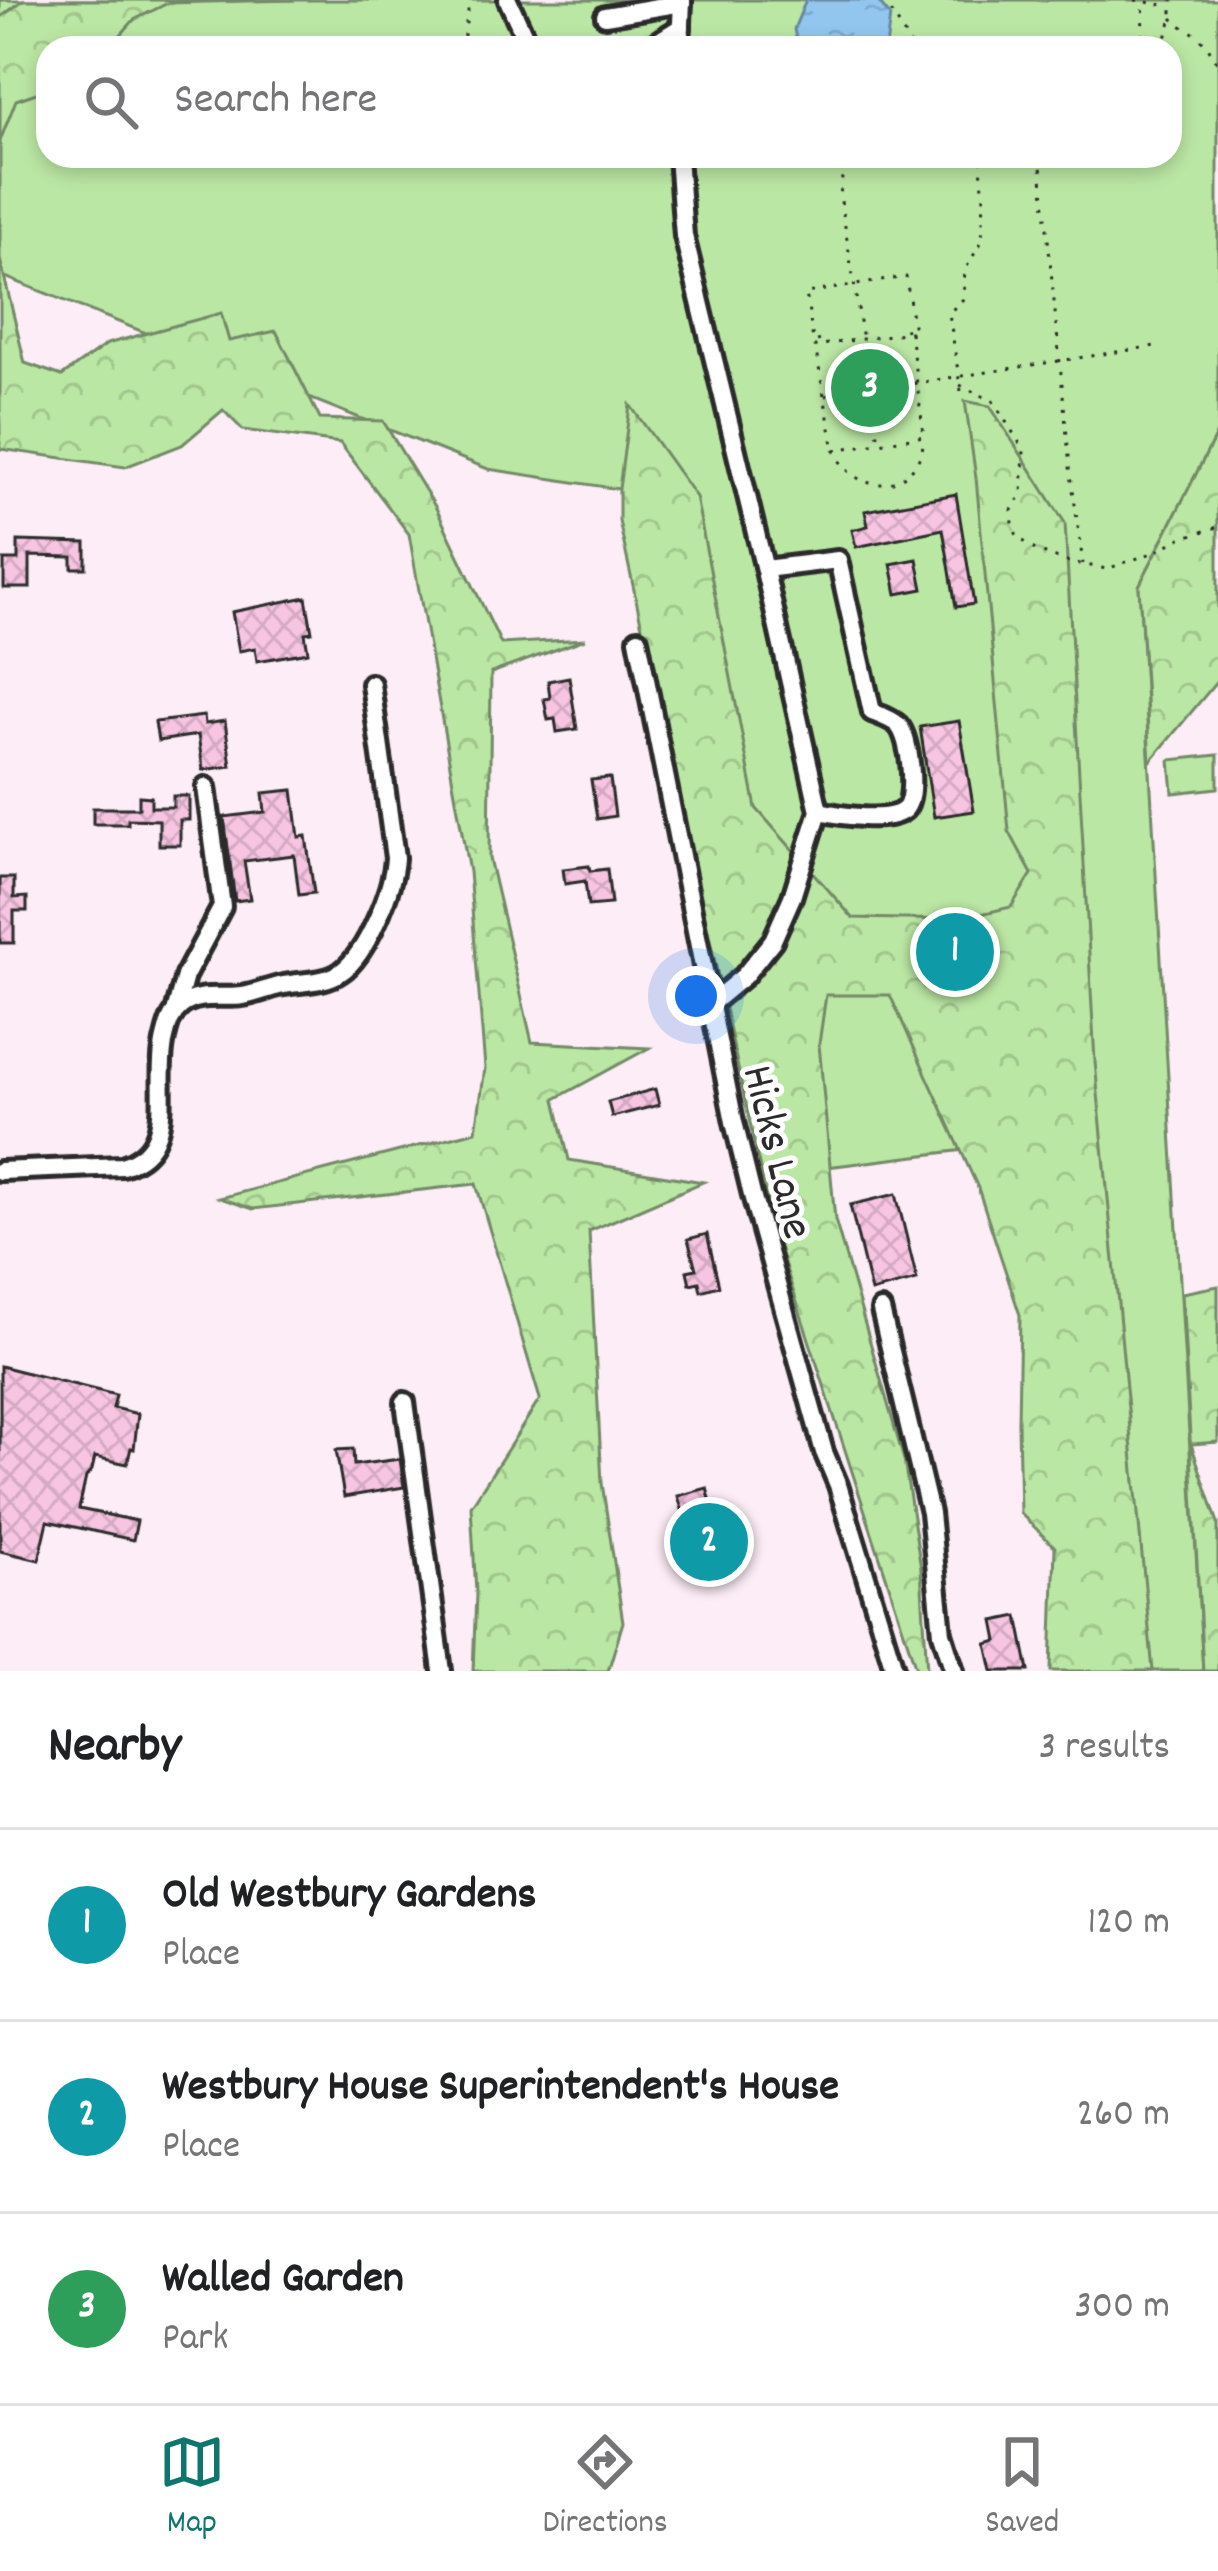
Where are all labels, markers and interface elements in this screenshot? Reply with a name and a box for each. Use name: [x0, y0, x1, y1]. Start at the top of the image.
search box: [36, 36, 1182, 168]
icon: search: [78, 69, 144, 135]
text: Search here: [174, 70, 377, 134]
pin: 3: [831, 343, 909, 433]
pin: 1: [916, 907, 994, 997]
your location: [666, 966, 726, 1026]
street label: Hicks Lane: [722, 1059, 827, 1246]
pin: 2: [670, 1497, 748, 1587]
text: Nearby: [48, 1713, 181, 1785]
text: 3 results: [1039, 1722, 1170, 1777]
text: Old Westbury Gardens: [162, 1865, 536, 1929]
text: 1: [83, 1897, 91, 1952]
text: 120 m: [1087, 1897, 1170, 1952]
text: Place: [162, 1929, 240, 1984]
text: Westbury House Superintendent's House: [162, 2057, 839, 2121]
text: 2: [78, 2089, 96, 2144]
text: 260 m: [1077, 2089, 1170, 2144]
text: Place: [162, 2121, 240, 2176]
text: Walled Garden: [162, 2249, 404, 2313]
text: 3: [78, 2281, 96, 2336]
text: 300 m: [1074, 2281, 1170, 2336]
text: Park: [162, 2313, 228, 2368]
tab: Map: [159, 2429, 225, 2548]
tab: Directions: [543, 2429, 668, 2548]
tab: Saved: [985, 2429, 1059, 2548]

